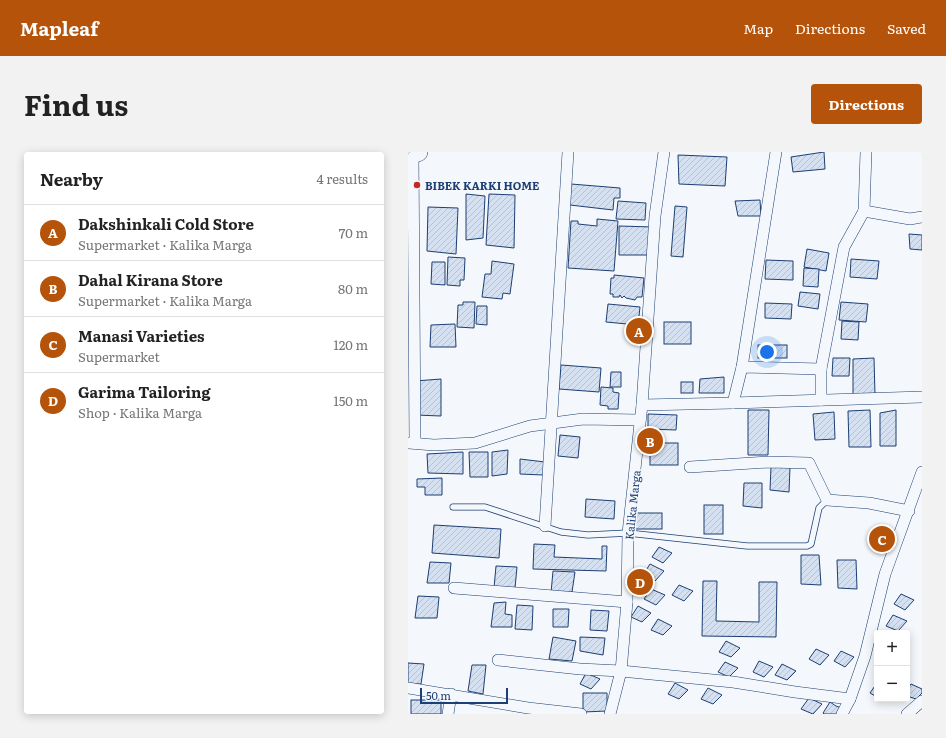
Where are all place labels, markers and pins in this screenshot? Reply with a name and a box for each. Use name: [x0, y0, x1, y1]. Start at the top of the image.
place label: BIBEK KARKI HOME: [425, 177, 539, 193]
marker: BIBEK KARKI HOME: [412, 180, 422, 190]
pin: A: [626, 316, 652, 346]
pin: B: [637, 426, 663, 456]
pin: C: [869, 524, 895, 554]
pin: D: [627, 567, 653, 597]

